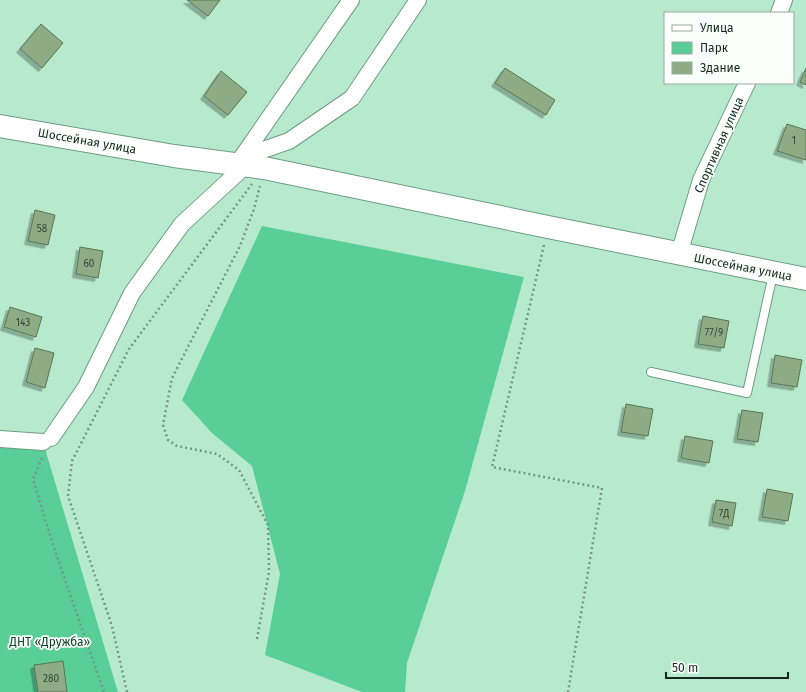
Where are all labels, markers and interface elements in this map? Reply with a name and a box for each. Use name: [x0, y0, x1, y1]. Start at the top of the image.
legend: [664, 12, 794, 84]
text: Улица: [700, 21, 734, 35]
text: Парк: [700, 41, 729, 55]
text: Здание: [700, 61, 740, 75]
street label: Спортивная улица: [692, 95, 746, 195]
street label: Шоссейная улица: [37, 125, 137, 157]
house number: 1: [792, 135, 796, 147]
house number: 58: [37, 223, 48, 235]
street label: Шоссейная улица: [693, 251, 793, 283]
house number: 60: [84, 258, 95, 270]
house number: 143: [16, 317, 30, 329]
house number: 77/9: [705, 327, 723, 339]
house number: 7Д: [719, 508, 729, 520]
park label: ДНТ «Дружба»: [9, 635, 91, 649]
scale bar: [666, 654, 788, 680]
text: 50 m: [672, 661, 698, 675]
house number: 280: [43, 673, 59, 685]

